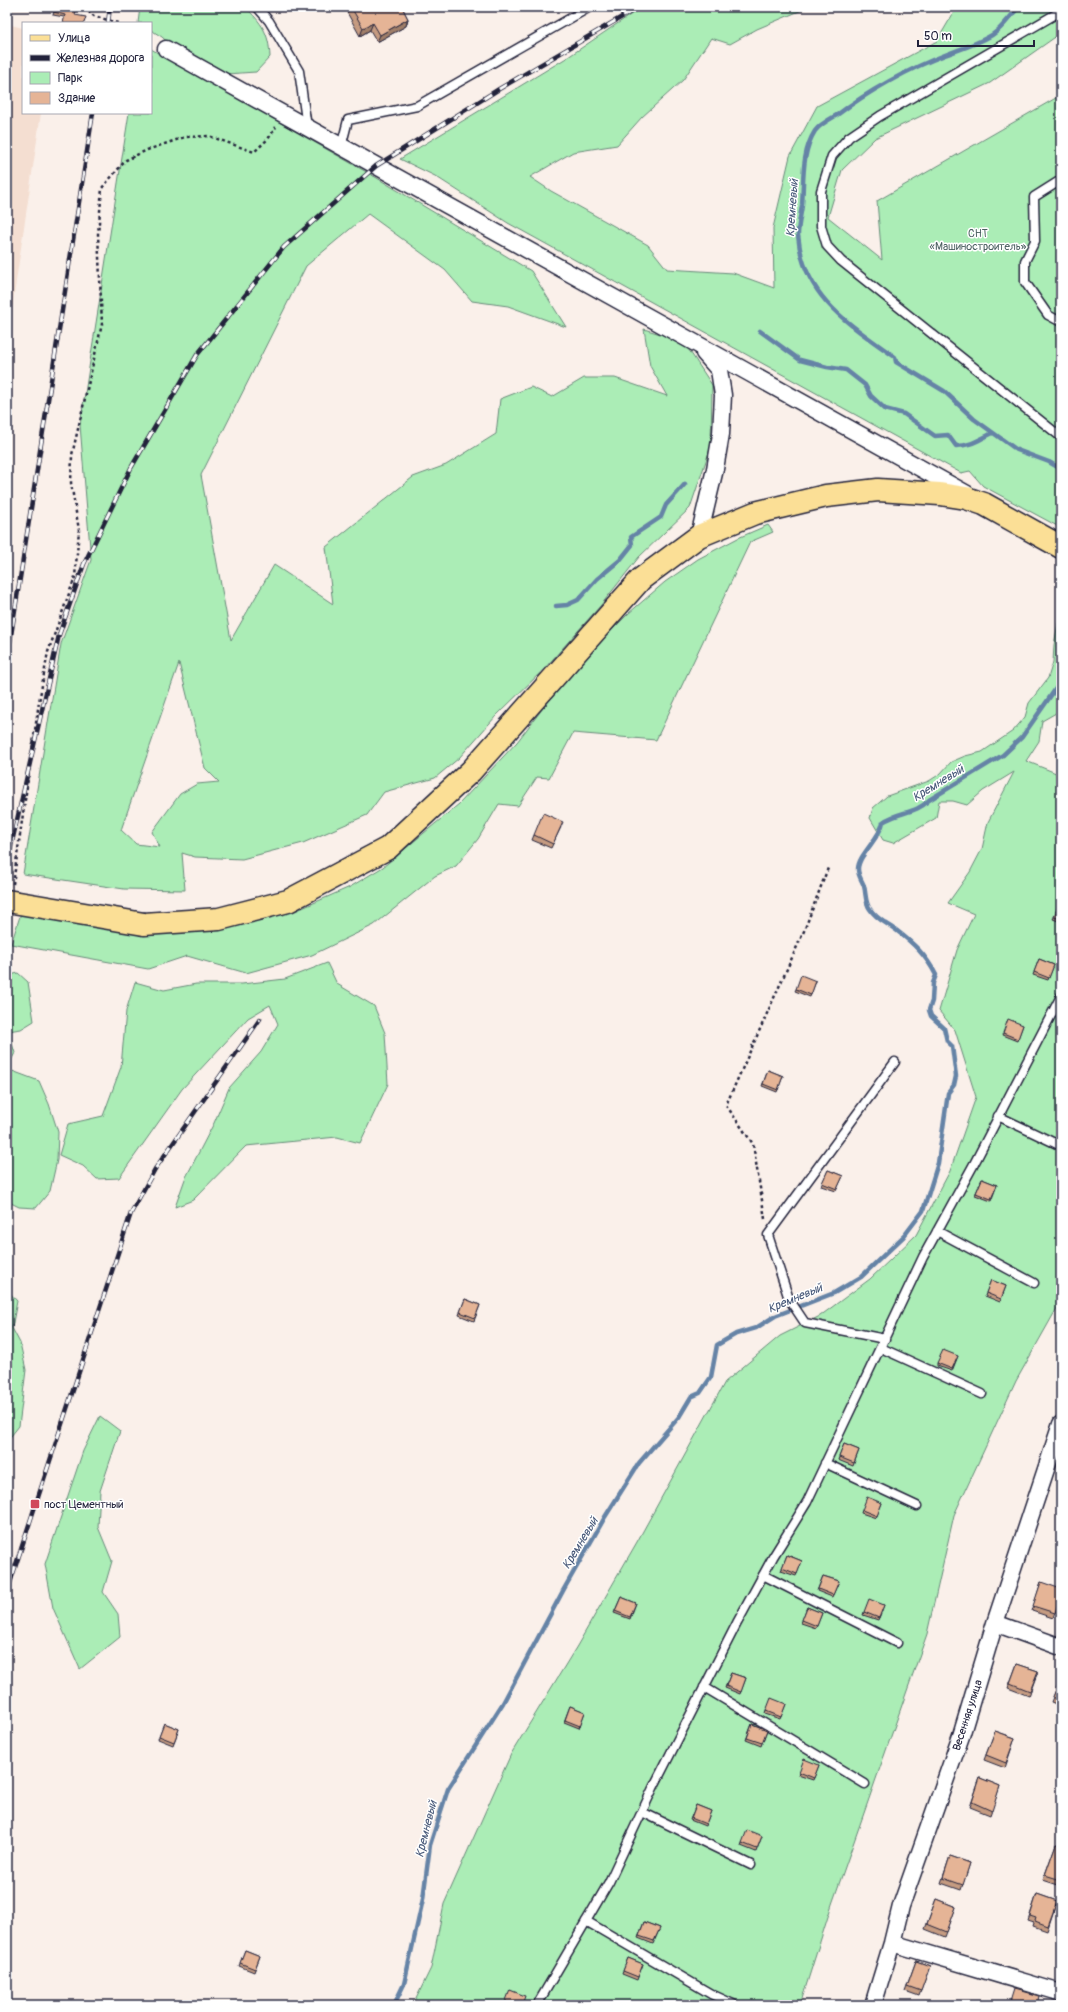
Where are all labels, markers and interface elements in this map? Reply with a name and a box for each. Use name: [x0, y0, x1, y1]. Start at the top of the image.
legend: [22, 22, 152, 114]
scale bar: [918, 22, 1034, 48]
text: 50 m: [924, 29, 952, 44]
text: Улица: [58, 31, 90, 46]
text: Железная дорога: [56, 51, 145, 66]
text: Парк: [58, 71, 83, 86]
text: Здание: [58, 91, 95, 106]
water label: Кремневый: [783, 178, 802, 237]
park label: СНТ «Машиностроитель»: [930, 227, 1027, 253]
water label: Кремневый: [910, 761, 968, 805]
water label: Кремневый: [766, 1280, 826, 1317]
marker: пост Цементный: [29, 1498, 41, 1510]
place label: пост Цементный: [44, 1498, 124, 1511]
water label: Кремневый: [559, 1514, 602, 1572]
street label: Весенняя улица: [950, 1678, 985, 1752]
water label: Кремневый: [412, 1798, 441, 1859]

